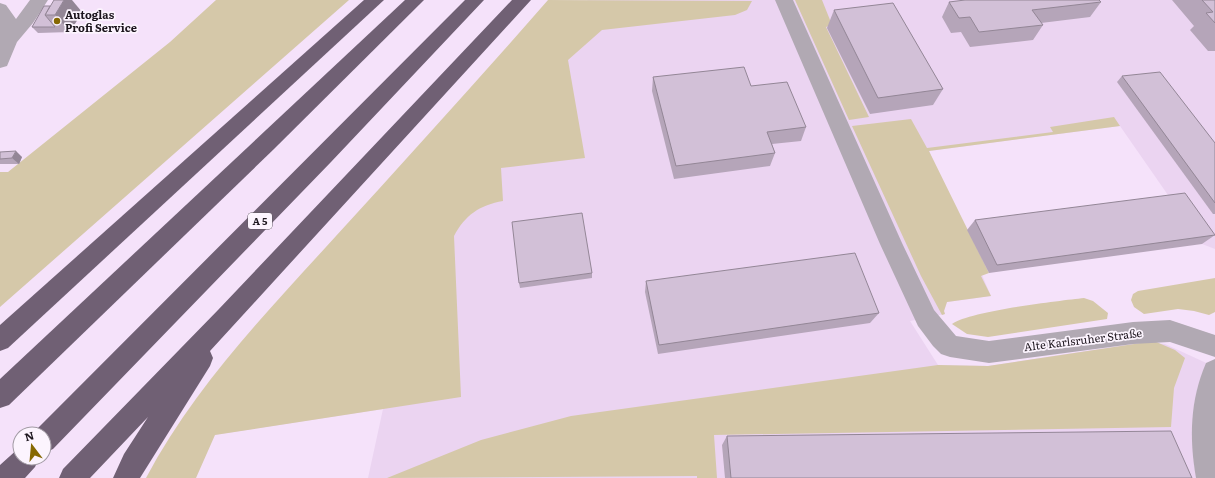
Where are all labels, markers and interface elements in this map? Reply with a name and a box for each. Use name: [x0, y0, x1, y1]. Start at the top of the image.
place label: Autoglas Profi Service: [65, 6, 137, 35]
marker: Autoglas Profi Service: [52, 16, 62, 26]
road number: A 5: [248, 213, 272, 229]
street label: Alte Karlsruher Straße: [1023, 324, 1143, 354]
north arrow: [12, 426, 52, 466]
text: N: [22, 426, 36, 444]

